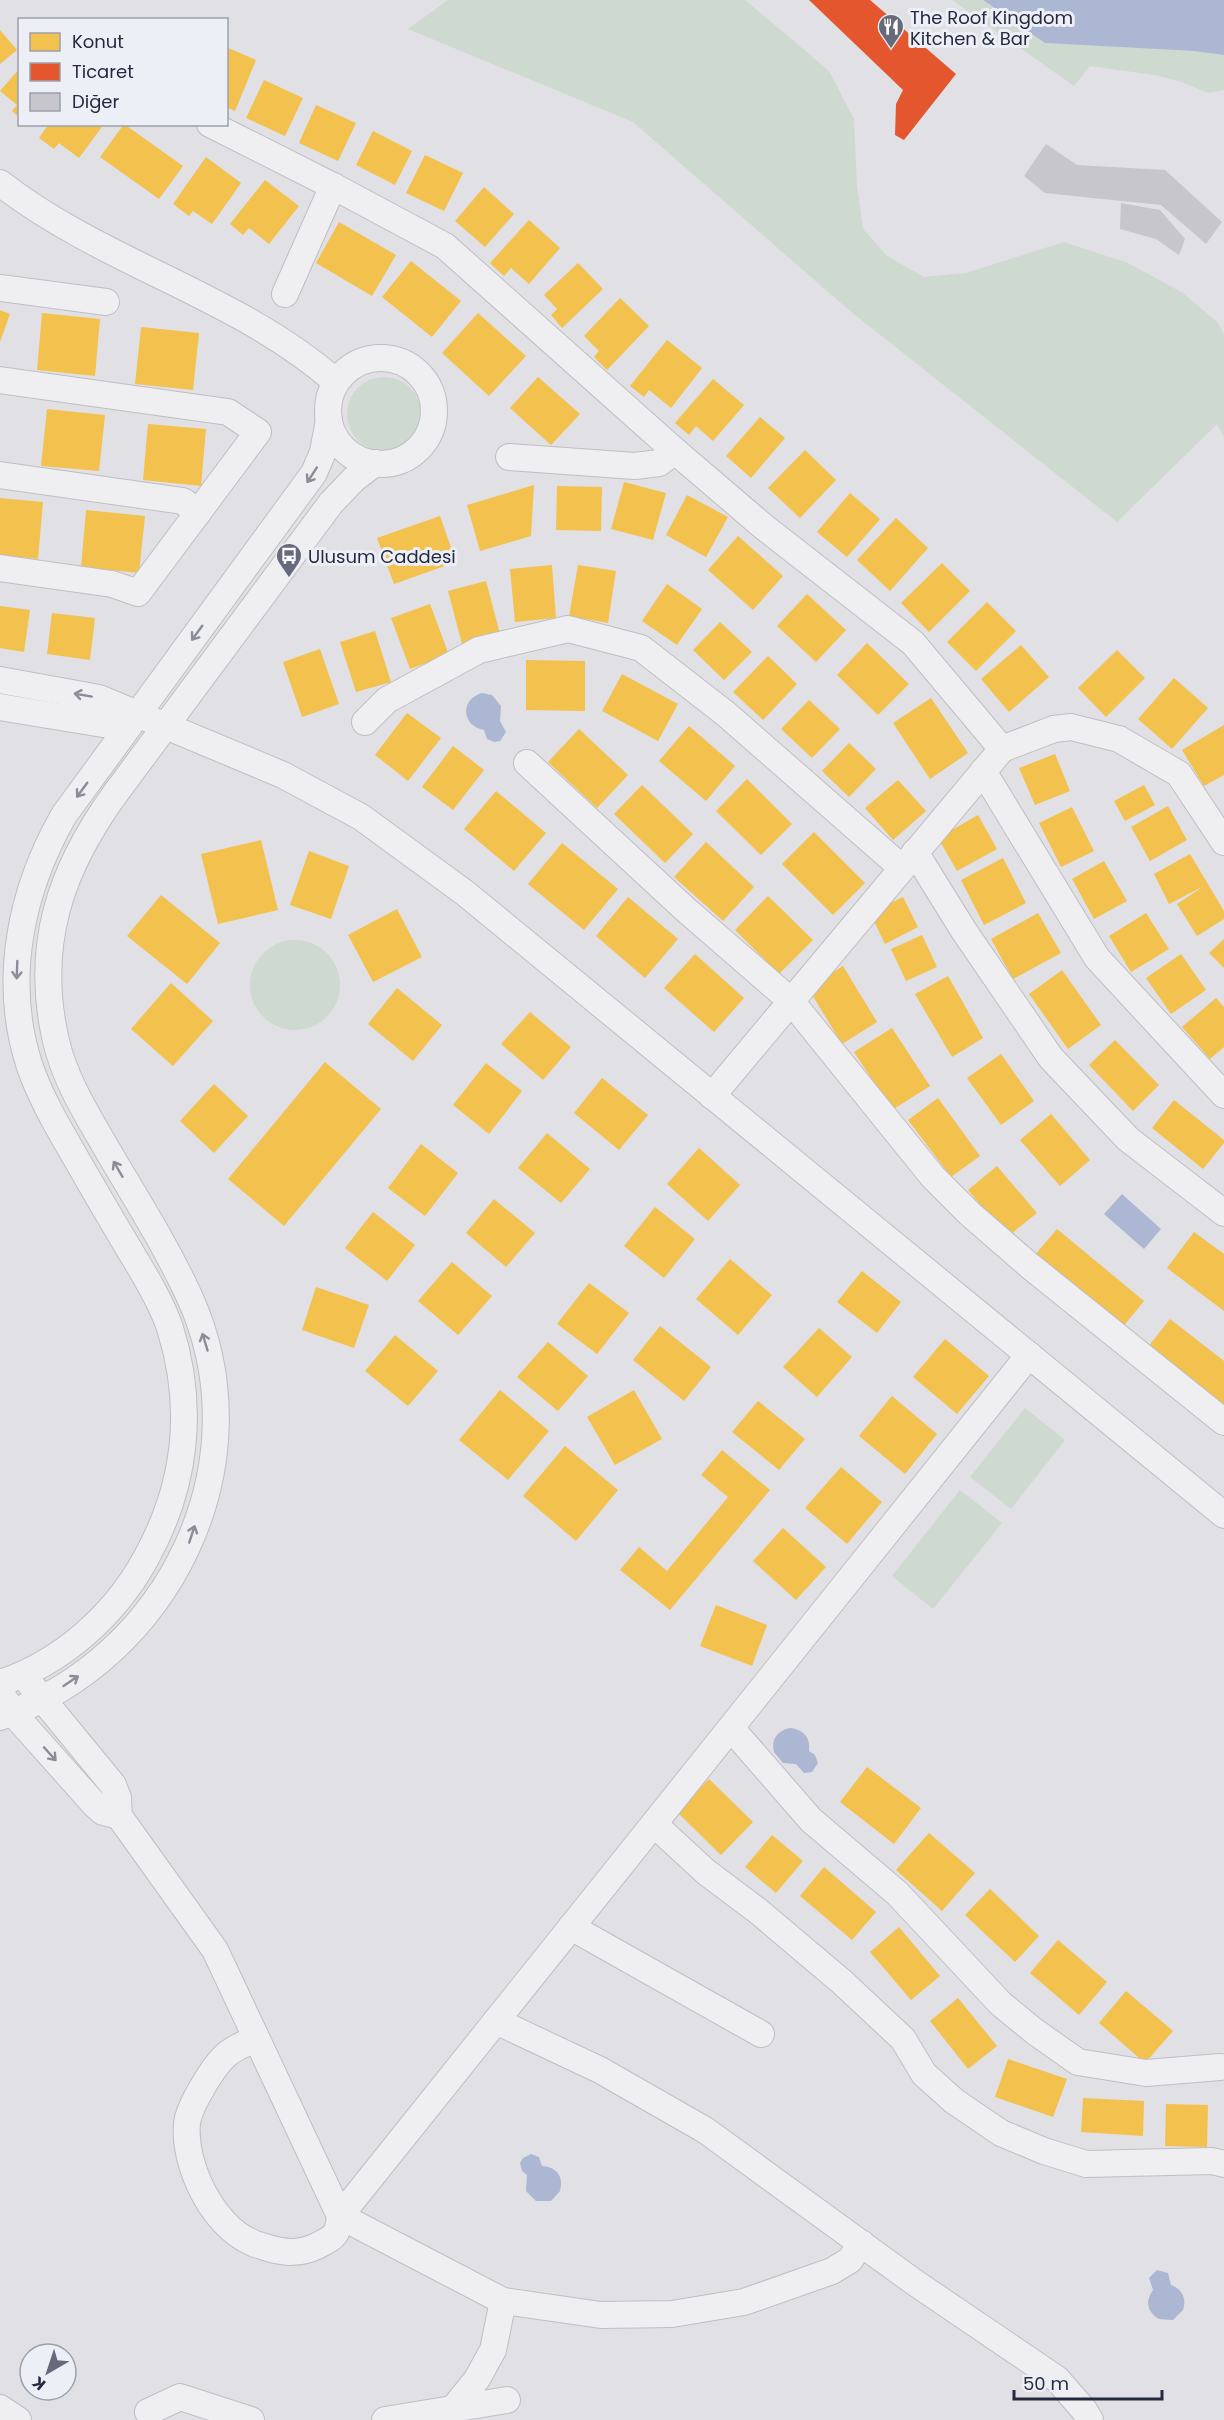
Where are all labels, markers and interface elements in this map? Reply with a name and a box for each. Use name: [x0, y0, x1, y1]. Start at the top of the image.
place label: The Roof Kingdom Kitchen & Bar: [910, 5, 1073, 51]
restaurant icon: The Roof Kingdom Kitchen & Bar: [876, 12, 906, 50]
legend: [18, 18, 228, 126]
text: Konut: [72, 29, 124, 54]
text: Ticaret: [72, 59, 134, 84]
text: Diğer: [72, 89, 119, 114]
one-way arrow: [305, 466, 317, 483]
bus stop icon: Ulusum Caddesi: [274, 541, 304, 579]
place label: Ulusum Caddesi: [308, 544, 456, 569]
one-way arrow: [191, 624, 203, 640]
one-way arrow: [74, 689, 93, 700]
one-way arrow: [76, 782, 88, 798]
one-way arrow: [12, 960, 23, 980]
one-way arrow: [112, 1161, 124, 1178]
one-way arrow: [199, 1333, 210, 1352]
one-way arrow: [188, 1525, 199, 1544]
one-way arrow: [62, 1675, 78, 1687]
one-way arrow: [43, 1746, 57, 1761]
north arrow: [18, 2342, 78, 2402]
scale bar: [1014, 2363, 1162, 2401]
text: K: [27, 2371, 50, 2396]
text: 50 m: [1023, 2371, 1069, 2396]

